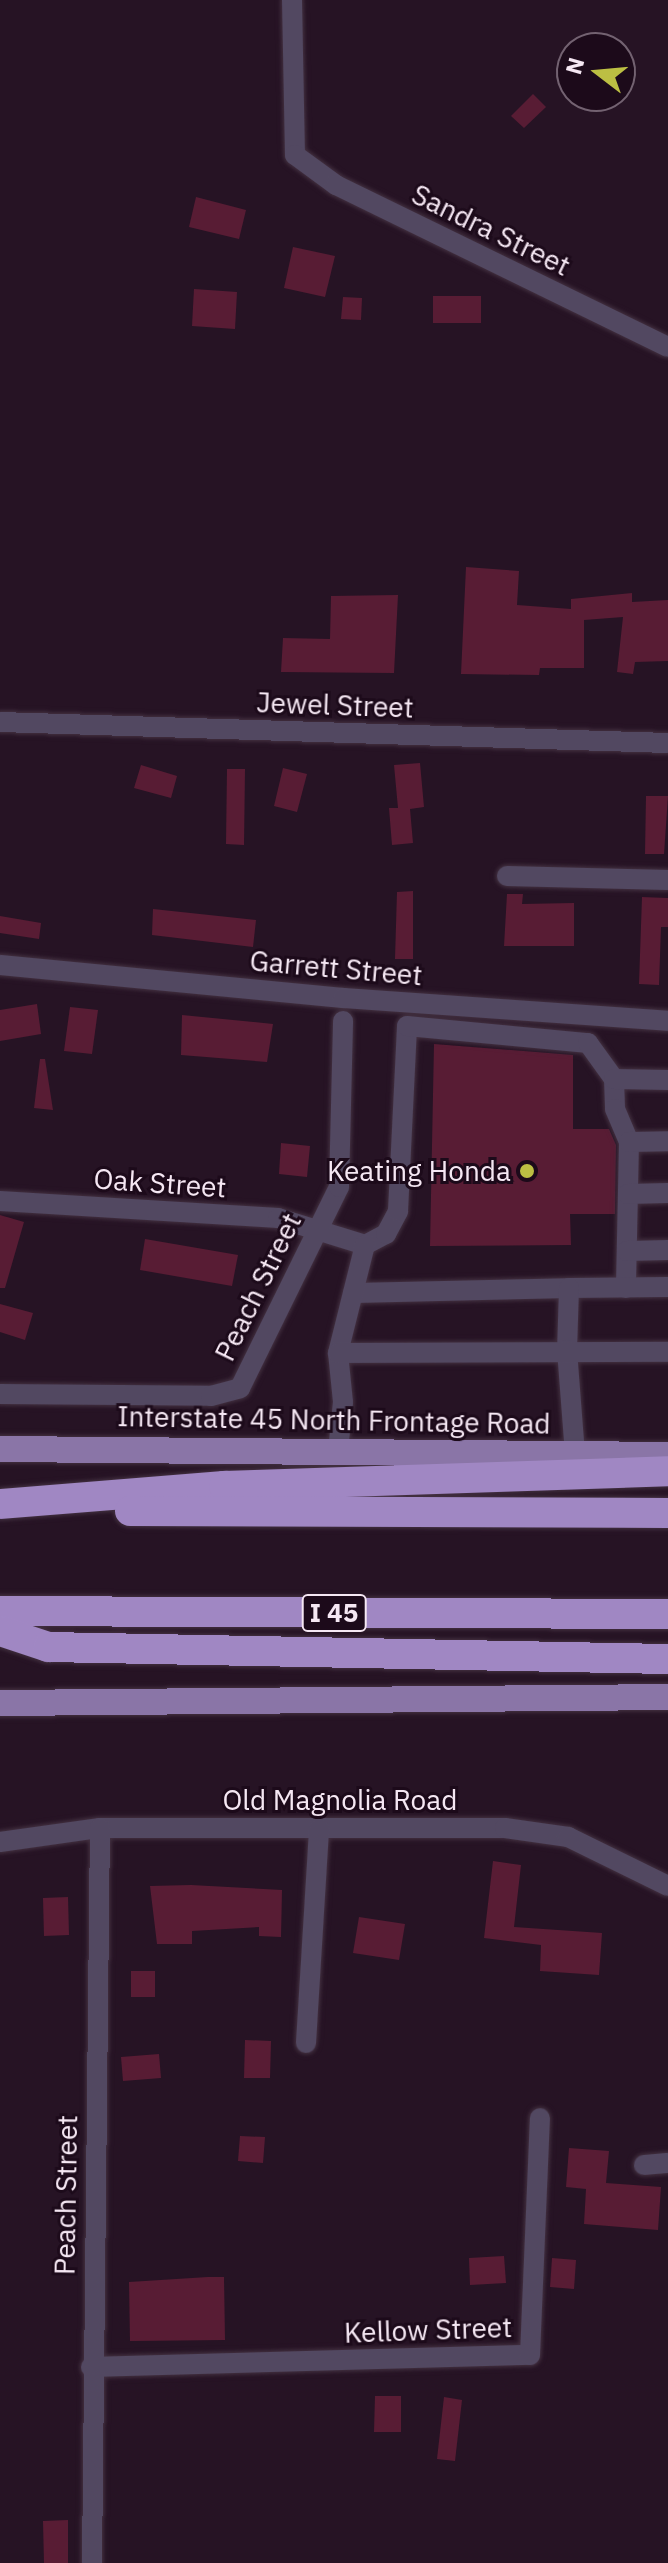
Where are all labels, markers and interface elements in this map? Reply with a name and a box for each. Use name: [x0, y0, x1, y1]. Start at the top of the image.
north arrow: [556, 32, 636, 112]
text: N: [558, 54, 591, 77]
street label: Sandra Street: [406, 177, 576, 283]
street label: Jewel Street: [256, 685, 414, 725]
street label: Garrett Street: [248, 944, 424, 992]
place label: Keating Honda: [327, 1154, 511, 1188]
street label: Oak Street: [93, 1162, 227, 1204]
marker: Keating Honda: [518, 1162, 536, 1180]
street label: Peach Street: [208, 1208, 308, 1366]
street label: Interstate 45 North Frontage Road: [117, 1399, 551, 1441]
road number: I 45: [300, 1591, 368, 1635]
street label: Old Magnolia Road: [223, 1783, 457, 1817]
street label: Peach Street: [48, 2115, 84, 2275]
street label: Kellow Street: [343, 2310, 513, 2350]

